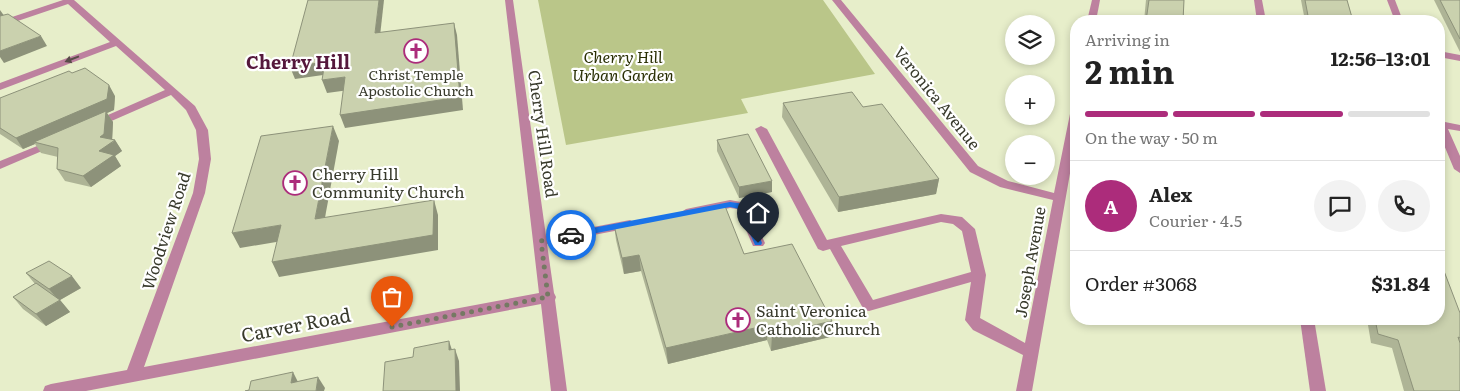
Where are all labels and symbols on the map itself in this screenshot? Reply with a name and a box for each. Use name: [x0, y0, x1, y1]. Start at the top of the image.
church icon: Christ Temple Apostolic Church: [403, 38, 429, 64]
street label: Veronica Avenue: [889, 41, 987, 154]
park label: Cherry Hill Urban Garden: [572, 44, 674, 86]
district label: Cherry Hill: [246, 48, 350, 75]
one-way arrow: [65, 56, 79, 64]
place label: Christ Temple Apostolic Church: [358, 64, 474, 100]
street label: Cherry Hill Road: [523, 68, 565, 199]
place label: Cherry Hill Community Church: [312, 161, 465, 203]
street label: Woodview Road: [135, 168, 195, 293]
church icon: Cherry Hill Community Church: [282, 170, 308, 196]
pin: [737, 192, 779, 243]
street label: Joseph Avenue: [1007, 204, 1051, 319]
courier: [546, 210, 596, 260]
pin: [371, 276, 413, 327]
place label: Saint Veronica Catholic Church: [756, 298, 881, 340]
street label: Carver Road: [238, 300, 354, 348]
church icon: Saint Veronica Catholic Church: [725, 307, 751, 333]

